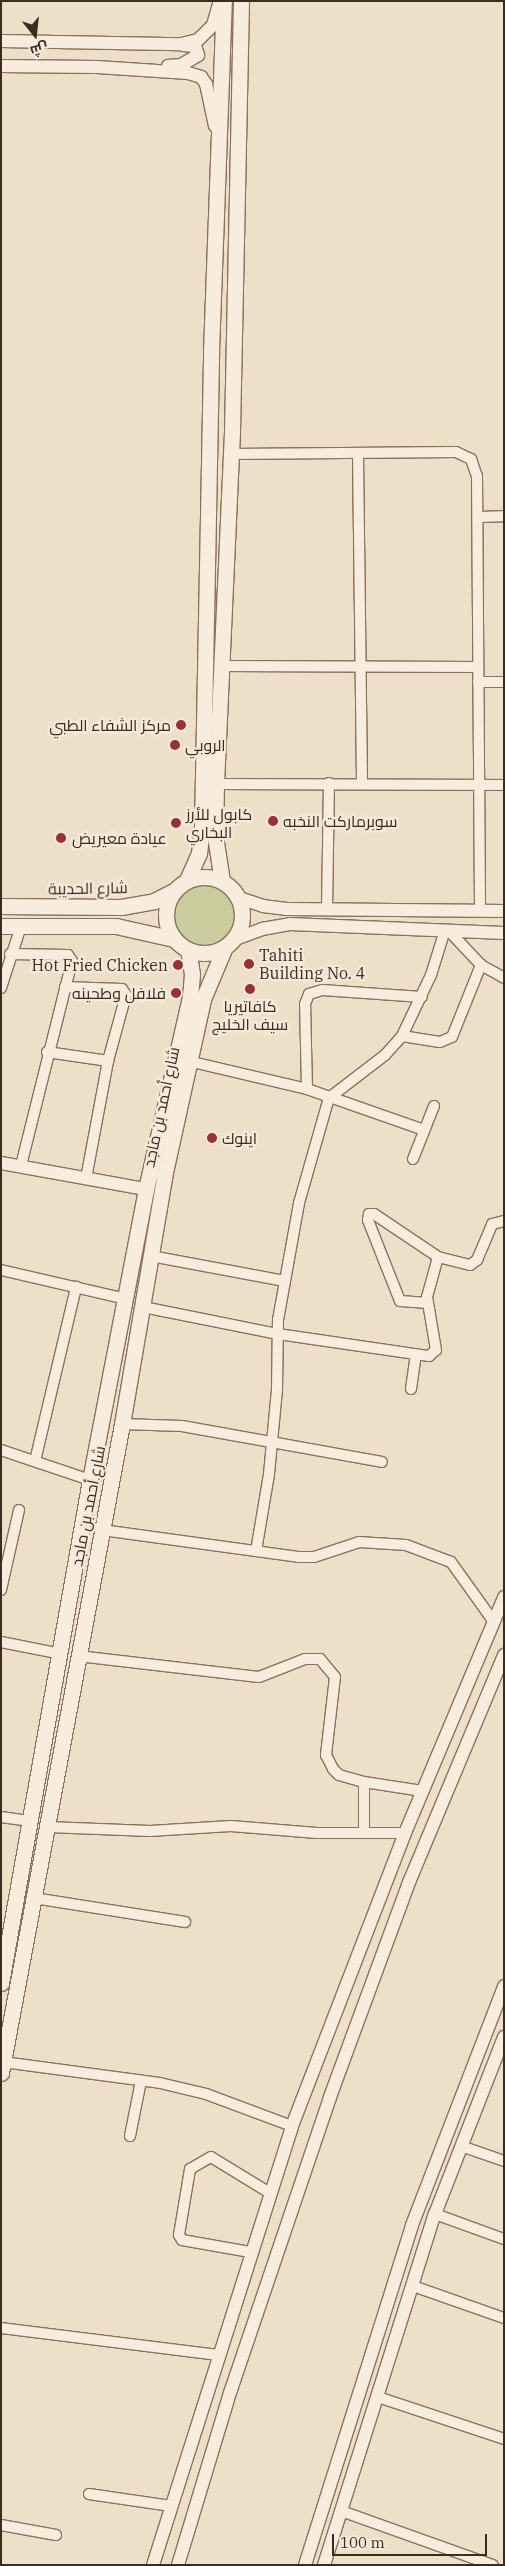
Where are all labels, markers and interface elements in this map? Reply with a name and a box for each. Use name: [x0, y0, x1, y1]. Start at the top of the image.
north arrow: [10, 10, 60, 60]
text: ش: [28, 38, 50, 61]
place label: مركز الشفاء الطبي: [49, 715, 171, 735]
marker: مركز الشفاء الطبي: [175, 719, 187, 731]
place label: الروبي: [185, 735, 226, 755]
marker: الروبي: [169, 739, 181, 751]
place label: كابول للأرز البخاري: [186, 804, 252, 842]
place label: سوبرماركت النخبه: [283, 811, 398, 831]
marker: سوبرماركت النخبه: [267, 815, 279, 827]
marker: كابول للأرز البخاري: [170, 817, 182, 829]
place label: عيادة معيريض: [72, 828, 167, 848]
marker: عيادة معيريض: [54, 831, 68, 845]
street label: شارع الحديبة: [48, 878, 128, 898]
place label: Tahiti Building No. 4: [259, 945, 365, 983]
place label: Hot Fried Chicken: [32, 955, 168, 975]
marker: Tahiti Building No. 4: [243, 958, 255, 970]
marker: Hot Fried Chicken: [172, 959, 184, 971]
place label: فلافل وطحينه: [72, 983, 166, 1003]
marker: كافاتيريا سيف الخليج: [244, 983, 256, 995]
marker: فلافل وطحينه: [170, 987, 182, 999]
place label: كافاتيريا سيف الخليج: [212, 996, 288, 1034]
street label: شارع أحمد بن ماجد: [139, 1045, 183, 1169]
place label: اينوك: [222, 1128, 257, 1148]
marker: اينوك: [206, 1132, 218, 1144]
street label: شارع أحمد بن ماجد: [67, 1444, 109, 1568]
scale bar: [335, 2524, 490, 2556]
text: 100 m: [340, 2533, 385, 2552]

